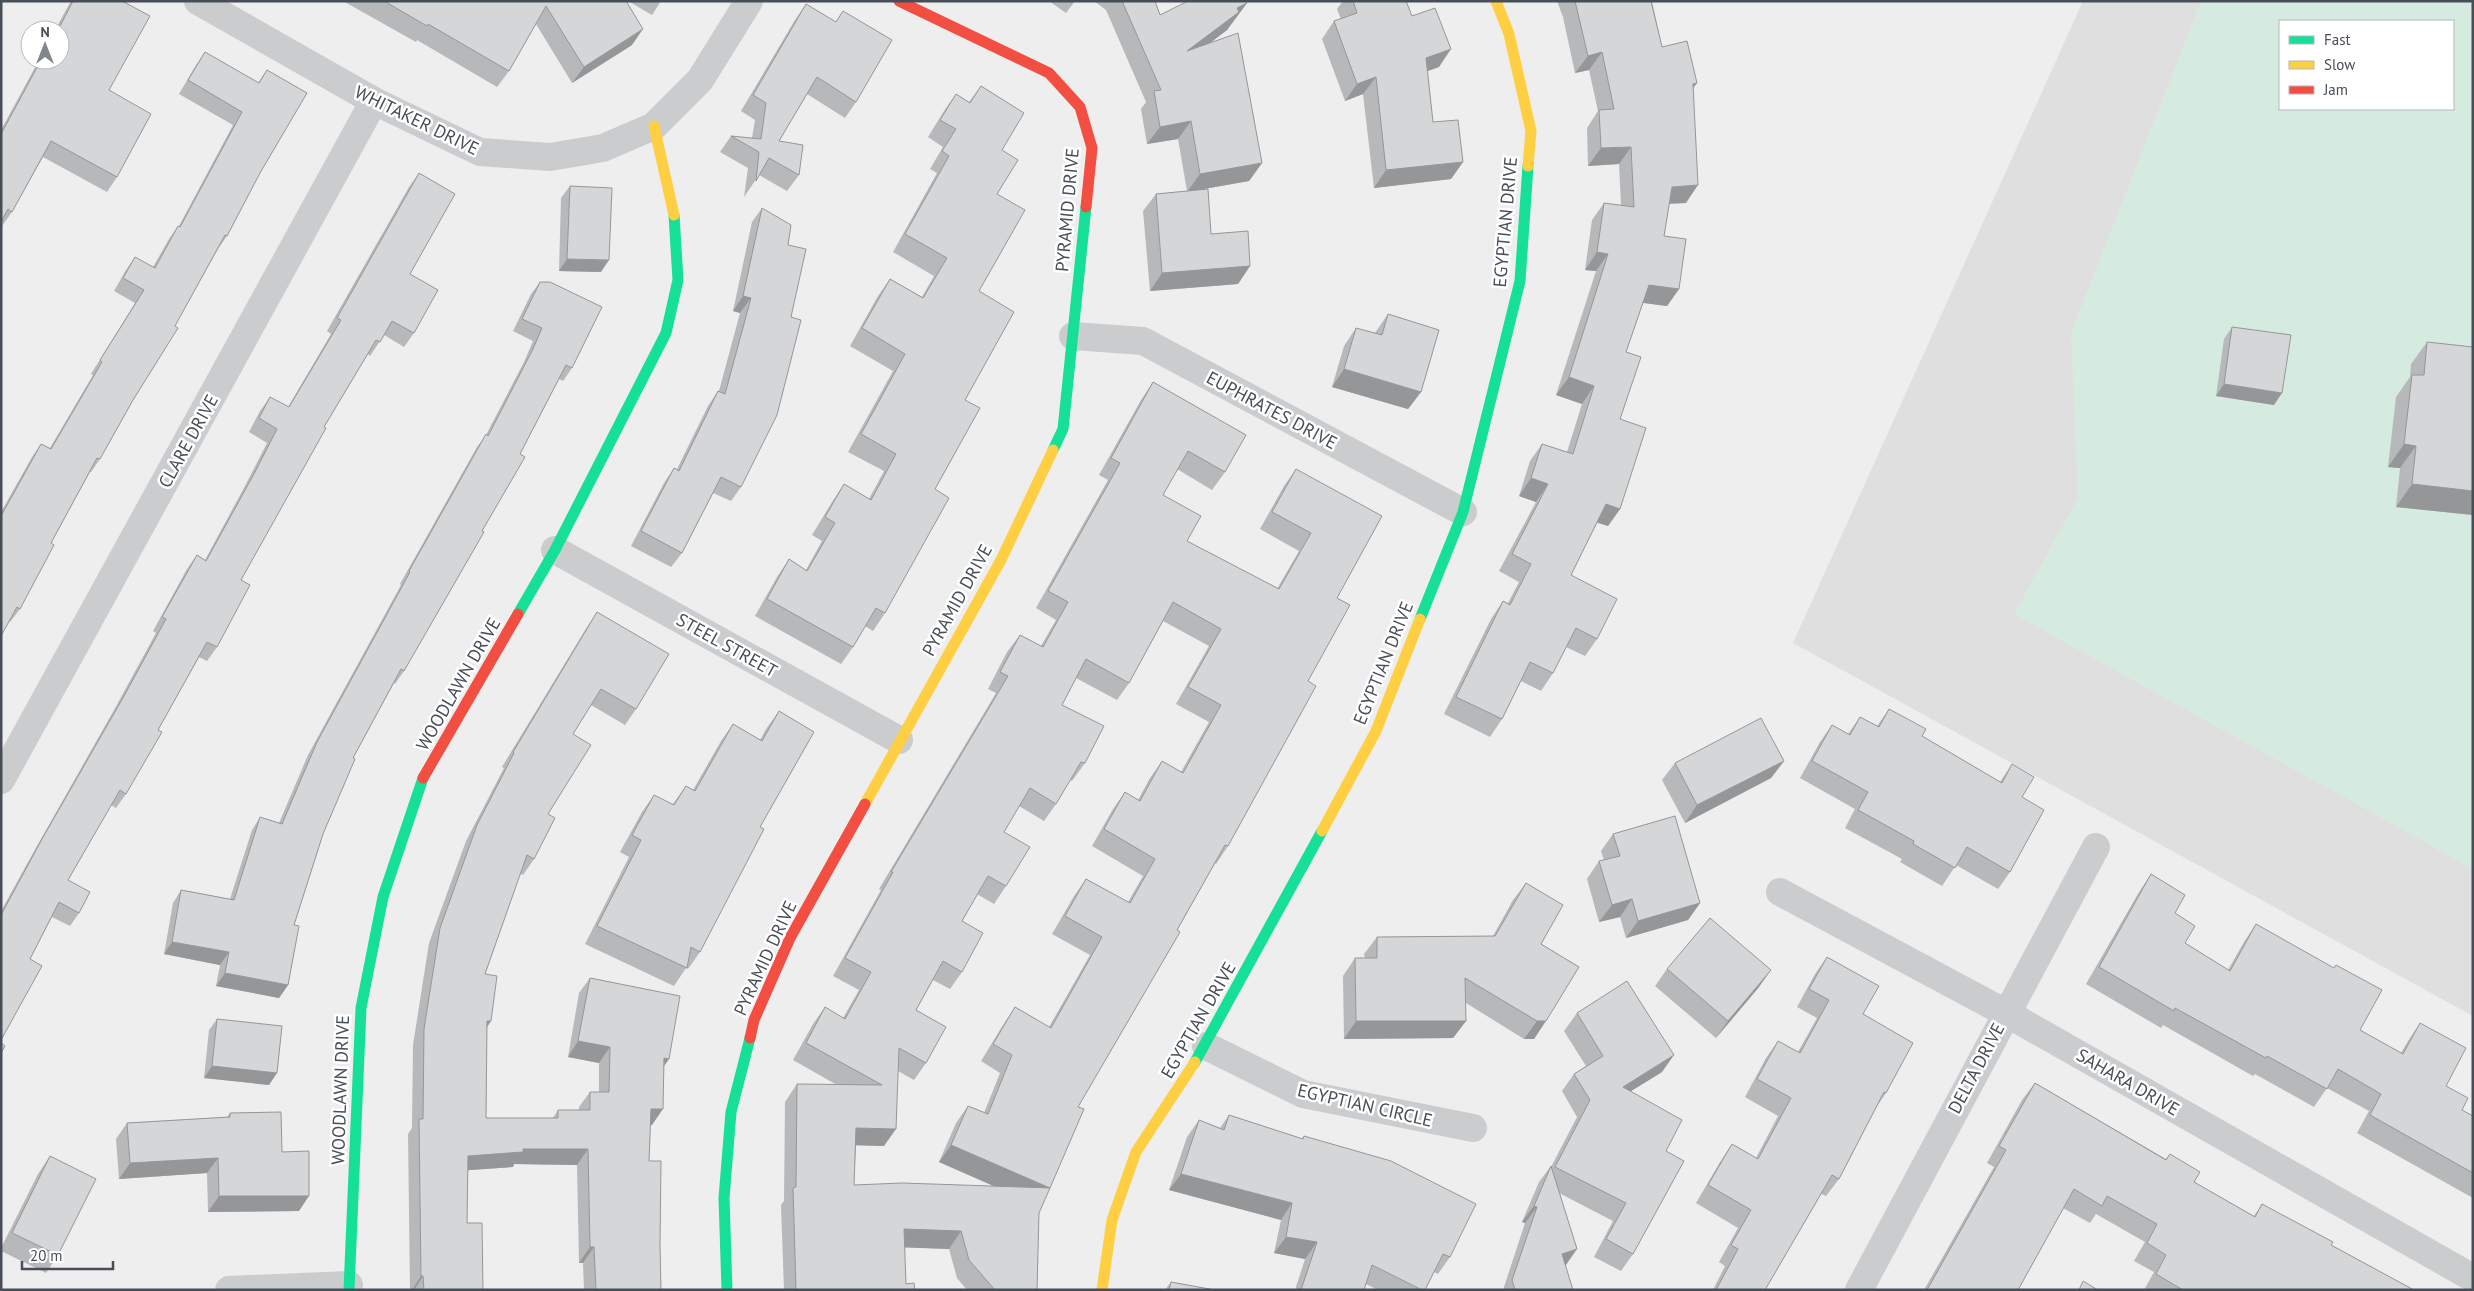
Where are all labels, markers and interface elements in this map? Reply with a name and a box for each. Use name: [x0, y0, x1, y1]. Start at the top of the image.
north arrow: [20, 20, 70, 70]
legend: [2279, 20, 2454, 110]
text: N: [40, 23, 50, 41]
text: Fast: [2324, 30, 2351, 49]
text: Slow: [2324, 55, 2355, 74]
street label: WHITAKER DRIVE: [351, 80, 483, 160]
text: Jam: [2323, 80, 2348, 99]
street label: PYRAMID DRIVE: [1050, 147, 1084, 273]
street label: EGYPTIAN DRIVE: [1488, 156, 1522, 288]
street label: EUPHRATES DRIVE: [1203, 366, 1341, 454]
street label: CLARE DRIVE: [153, 390, 223, 492]
street label: PYRAMID DRIVE: [917, 540, 997, 660]
street label: EGYPTIAN DRIVE: [1348, 598, 1418, 728]
street label: STEEL STREET: [673, 608, 781, 682]
street label: WOODLAWN DRIVE: [411, 613, 505, 755]
street label: PYRAMID DRIVE: [728, 897, 802, 1019]
street label: EGYPTIAN DRIVE: [1155, 958, 1241, 1082]
street label: WOODLAWN DRIVE: [326, 1015, 354, 1165]
street label: DELTA DRIVE: [1942, 1019, 2010, 1117]
street label: SAHARA DRIVE: [2072, 1043, 2184, 1121]
street label: EGYPTIAN CIRCLE: [1295, 1078, 1435, 1132]
scale bar: [22, 1238, 114, 1270]
text: 20 m: [30, 1246, 63, 1265]

